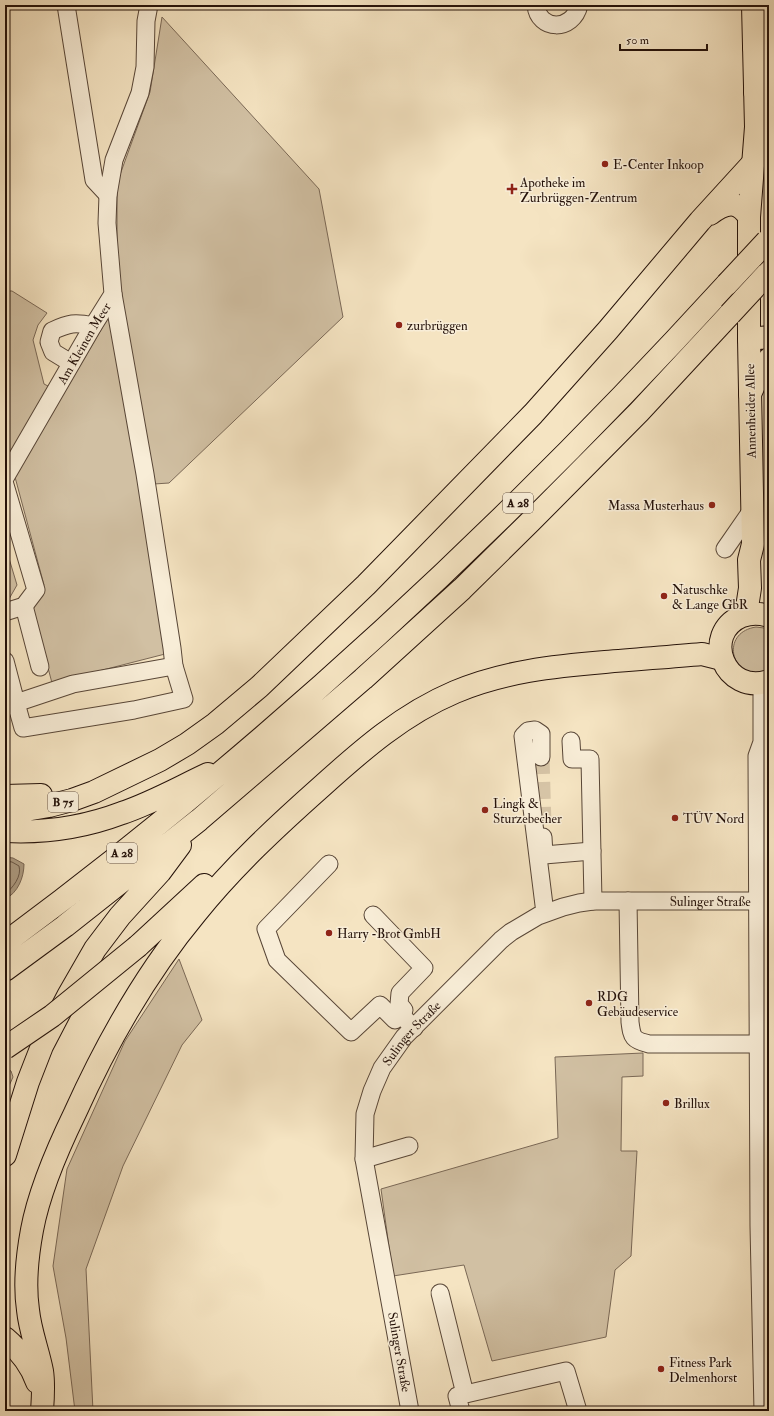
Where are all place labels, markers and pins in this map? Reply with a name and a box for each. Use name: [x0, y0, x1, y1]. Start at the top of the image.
place label: E-Center Inkoop: [613, 157, 704, 174]
marker: E-Center Inkoop: [600, 159, 610, 169]
place label: Apotheke im Zurbrüggen-Zentrum: [519, 175, 637, 206]
marker: Apotheke im Zurbrüggen-Zentrum: [507, 184, 517, 194]
place label: zurbrüggen: [407, 318, 468, 334]
marker: zurbrüggen: [394, 320, 404, 330]
place label: Massa Musterhaus: [608, 498, 705, 514]
marker: Massa Musterhaus: [707, 500, 717, 510]
place label: Natuschke & Lange GbR: [672, 582, 749, 613]
marker: Natuschke & Lange GbR: [659, 591, 669, 601]
place label: Lingk & Sturzebecher: [493, 796, 562, 827]
marker: Lingk & Sturzebecher: [480, 805, 490, 815]
place label: TÜV Nord: [683, 811, 745, 827]
marker: TÜV Nord: [670, 813, 680, 823]
place label: Harry -Brot GmbH: [337, 926, 441, 943]
marker: Harry -Brot GmbH: [324, 928, 334, 938]
place label: RDG Gebäudeservice: [597, 989, 679, 1020]
marker: RDG Gebäudeservice: [584, 998, 594, 1008]
place label: Brillux: [674, 1096, 710, 1112]
marker: Brillux: [661, 1098, 671, 1108]
place label: Fitness Park Delmenhorst: [669, 1355, 737, 1386]
marker: Fitness Park Delmenhorst: [656, 1364, 666, 1374]

